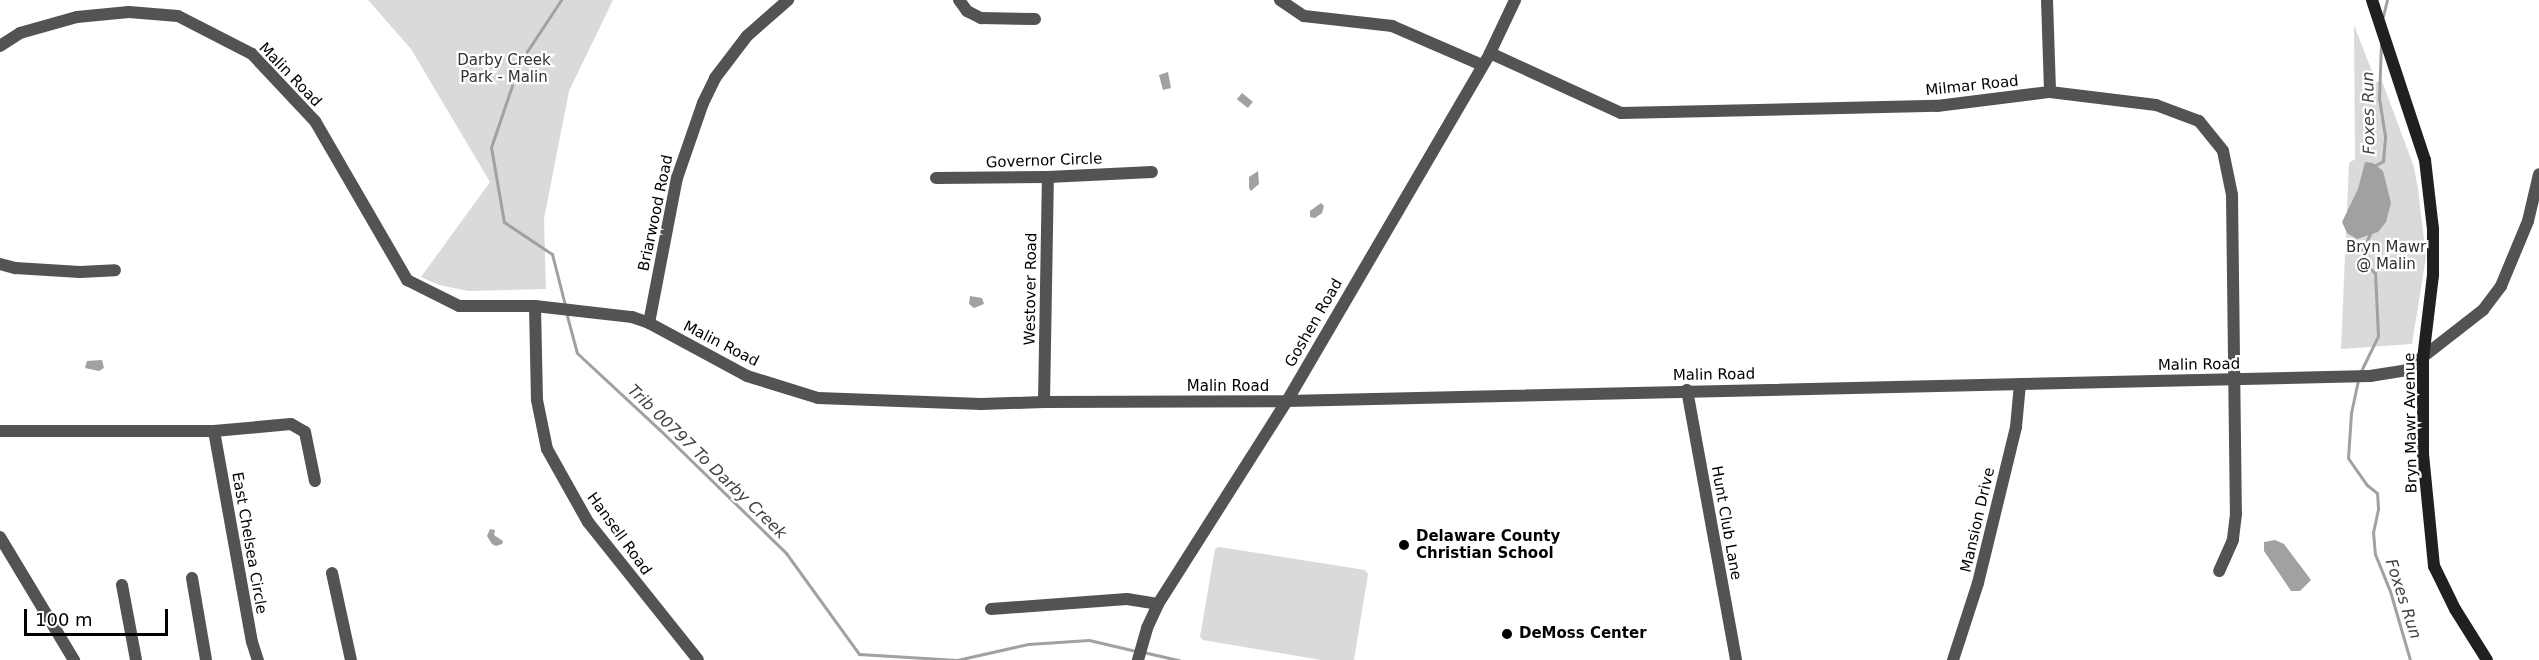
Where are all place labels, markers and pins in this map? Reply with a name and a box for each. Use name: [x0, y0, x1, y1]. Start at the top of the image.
place label: Delaware County Christian School: [1416, 527, 1560, 562]
marker: Delaware County Christian School: [1397, 538, 1411, 552]
place label: DeMoss Center: [1519, 625, 1647, 643]
marker: DeMoss Center: [1500, 627, 1514, 641]

